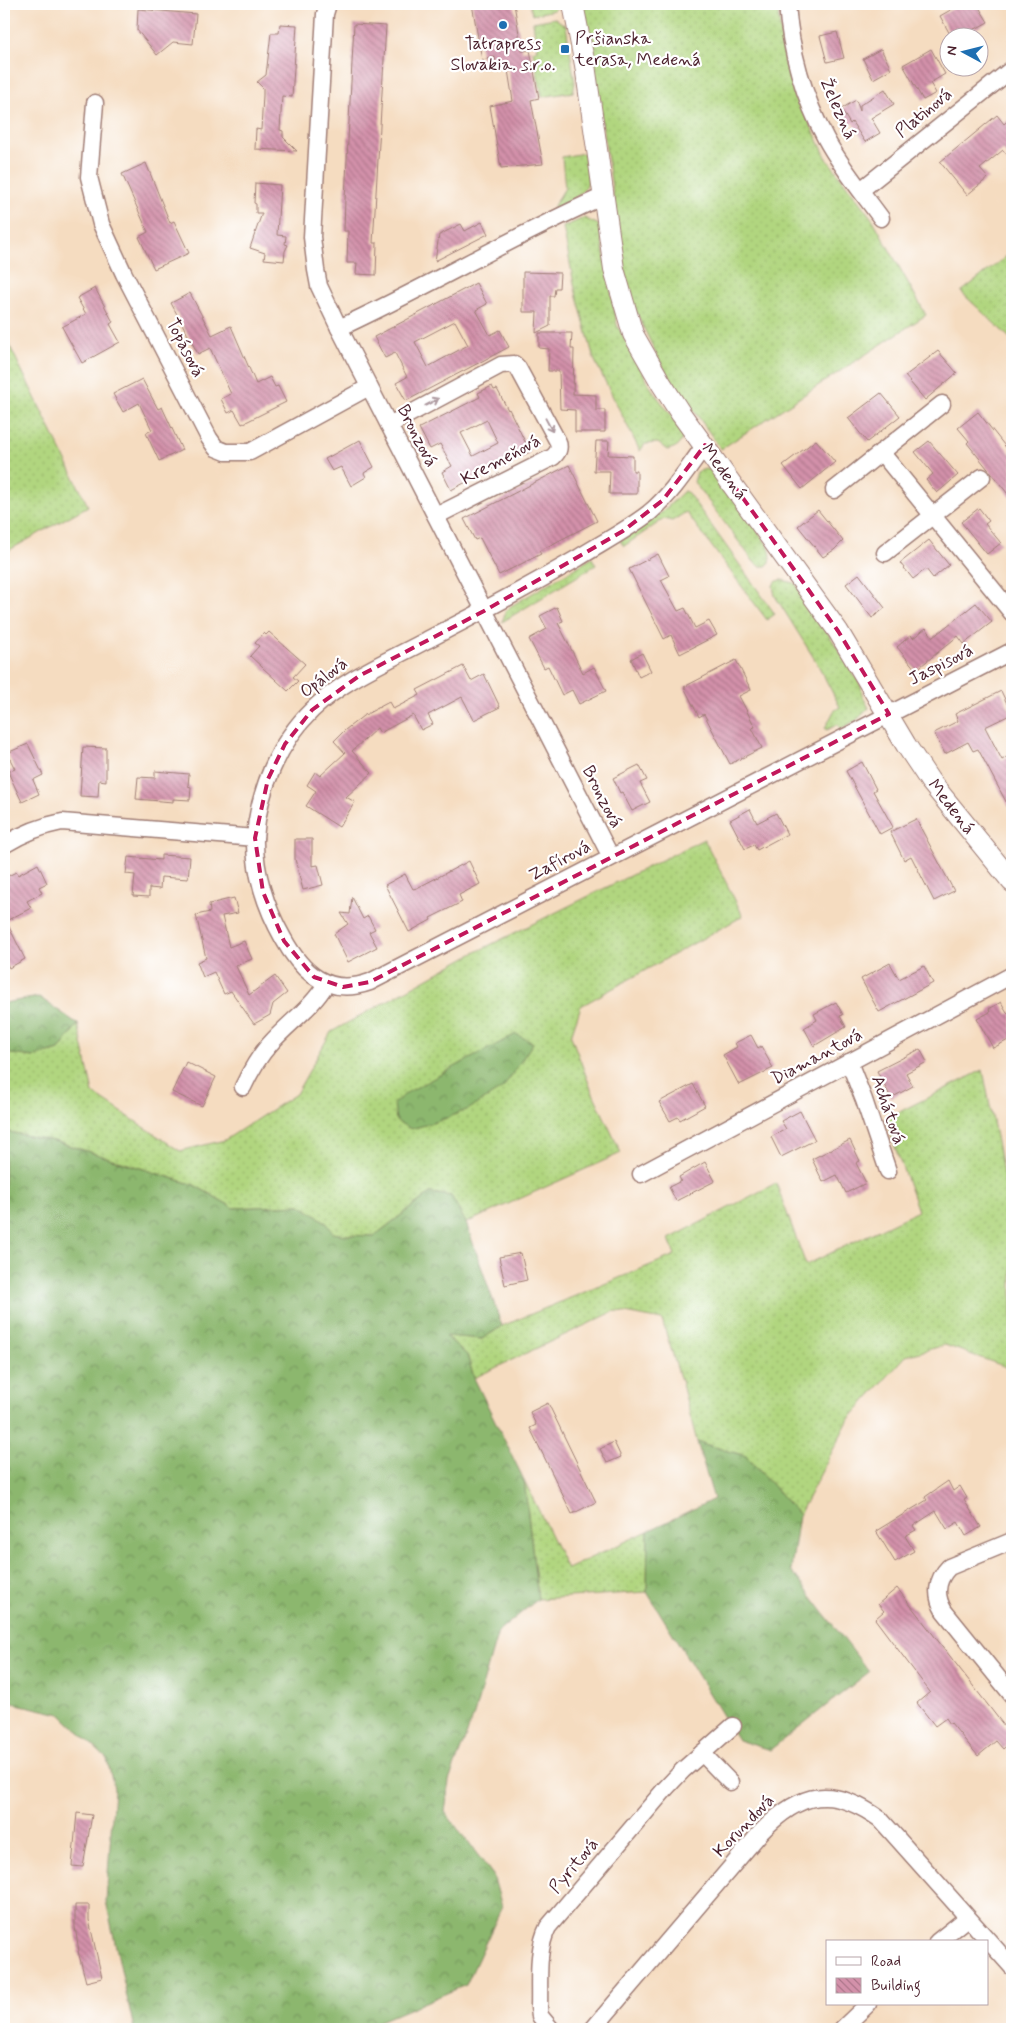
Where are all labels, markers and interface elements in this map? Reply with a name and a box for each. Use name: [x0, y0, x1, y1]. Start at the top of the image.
marker: Tatrapress Slovakia. s.r.o.: [497, 19, 509, 31]
place label: Pršianska terasa, Medená: [574, 27, 701, 72]
north arrow: [938, 28, 988, 78]
place label: Tatrapress Slovakia. s.r.o.: [451, 32, 555, 77]
marker: Pršianska terasa, Medená: [559, 43, 571, 55]
text: N: [943, 45, 962, 56]
street label: Železná: [814, 75, 862, 143]
street label: Platinová: [890, 83, 958, 143]
street label: Topásová: [160, 314, 210, 382]
one-way arrow: [424, 397, 439, 407]
street label: Bronzová: [391, 401, 443, 471]
one-way arrow: [544, 418, 554, 433]
street label: Kremeňová: [457, 429, 545, 491]
street label: Medená: [695, 439, 753, 505]
street label: Jaspisová: [905, 639, 977, 691]
street label: Opálová: [295, 652, 353, 704]
street label: Bronzová: [576, 762, 628, 832]
street label: Medená: [922, 774, 980, 840]
street label: Zafírová: [525, 835, 595, 887]
street label: Diamantová: [767, 1023, 867, 1091]
street label: Achátová: [865, 1072, 911, 1148]
street label: Korundová: [708, 1789, 780, 1863]
street label: Pyritová: [544, 1833, 604, 1899]
legend: [826, 1940, 988, 2006]
text: Road: [871, 1952, 901, 1972]
text: Building: [871, 1976, 921, 1997]

